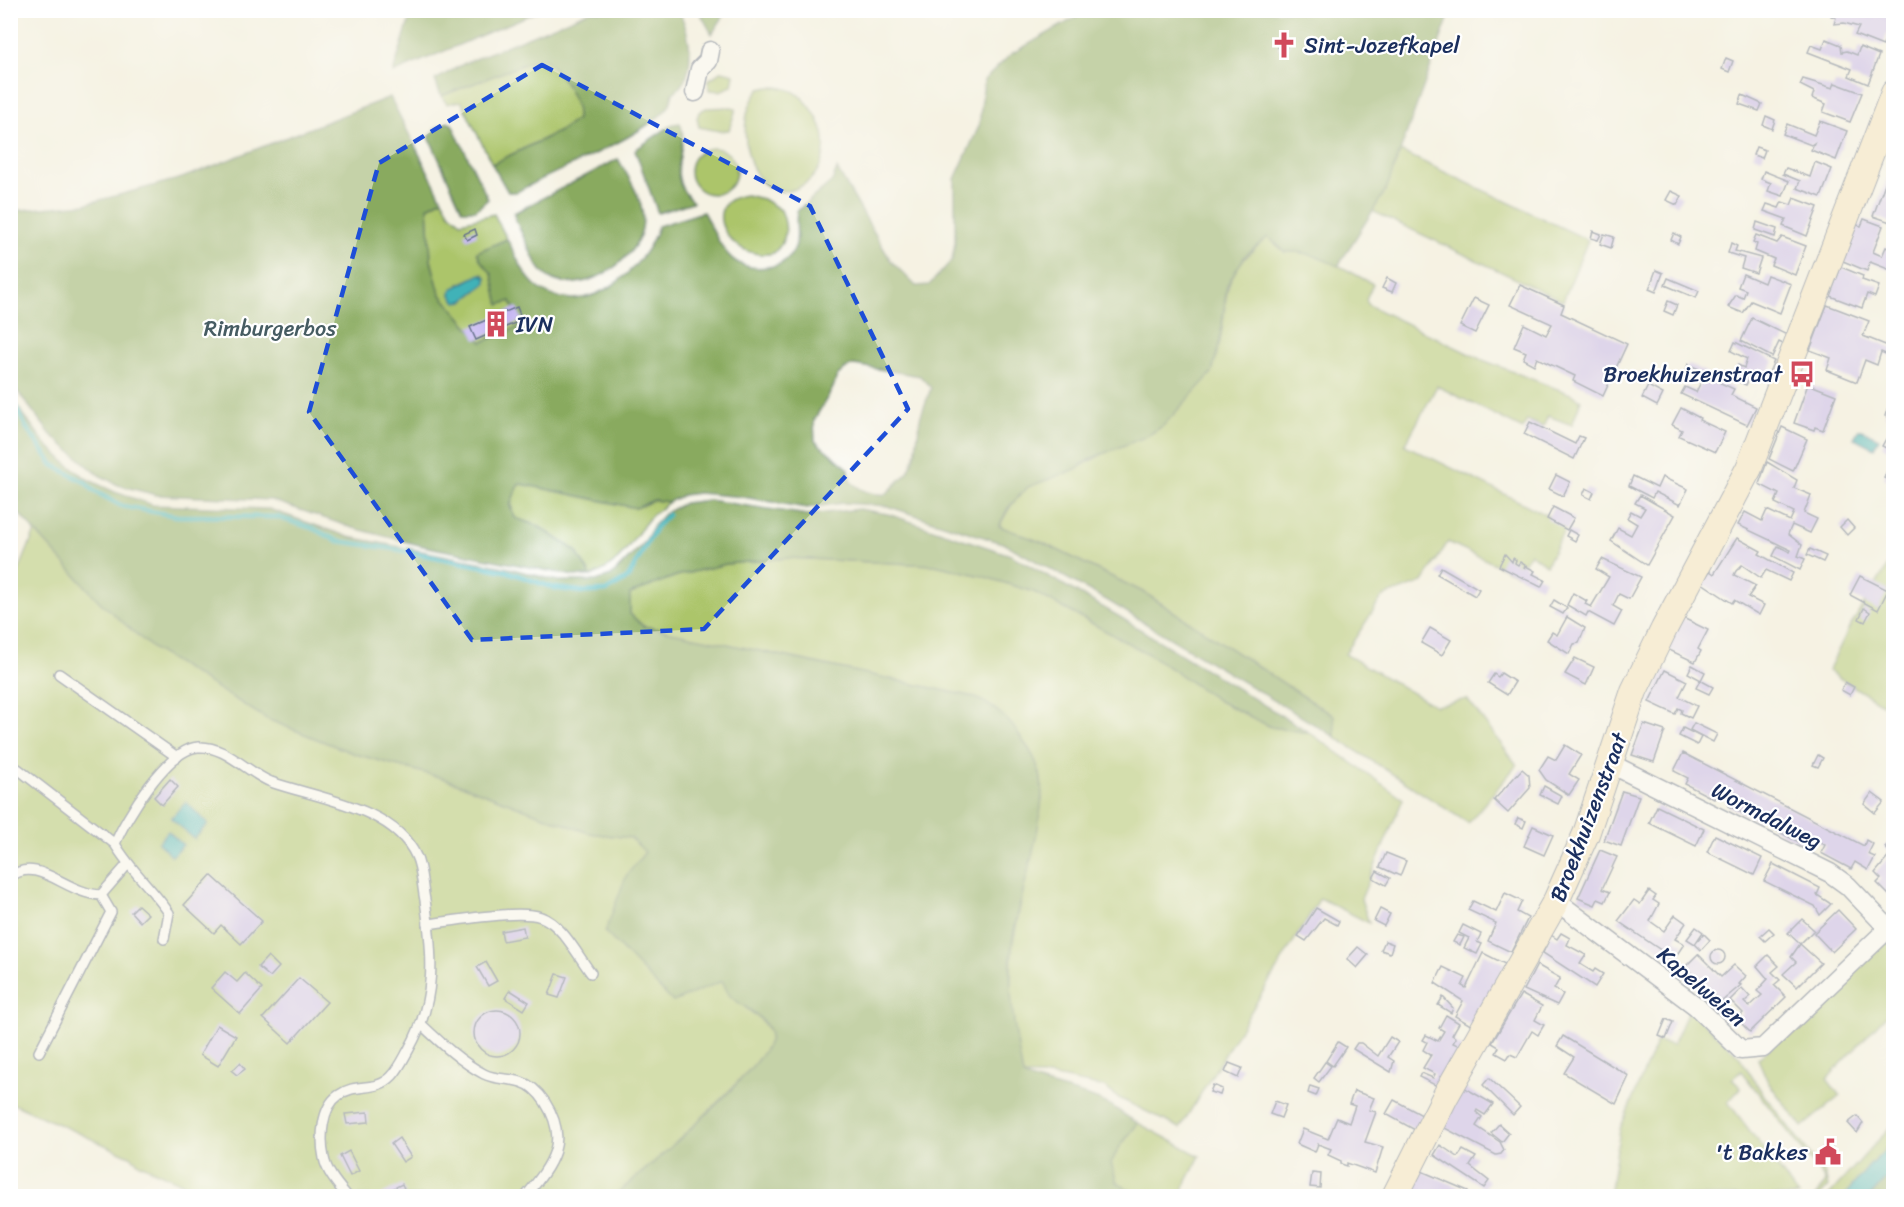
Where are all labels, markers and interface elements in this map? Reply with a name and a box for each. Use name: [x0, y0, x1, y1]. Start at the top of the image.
place label: Sint-Jozefkapel: [1304, 26, 1461, 65]
church icon: Sint-Jozefkapel: [1269, 30, 1299, 60]
place label: IVN: [515, 305, 554, 344]
park label: Rimburgerbos: [204, 309, 337, 348]
building icon: IVN: [481, 309, 511, 339]
place label: Broekhuizenstraat: [1603, 355, 1783, 394]
bus stop icon: Broekhuizenstraat: [1787, 359, 1817, 389]
street label: Broekhuizenstraat: [1538, 726, 1639, 908]
street label: Wormdalweg: [1705, 771, 1829, 860]
street label: Kapelweien: [1648, 936, 1756, 1037]
place label: 't Bakkes: [1715, 1133, 1809, 1172]
public building icon: 't Bakkes: [1813, 1137, 1843, 1167]

